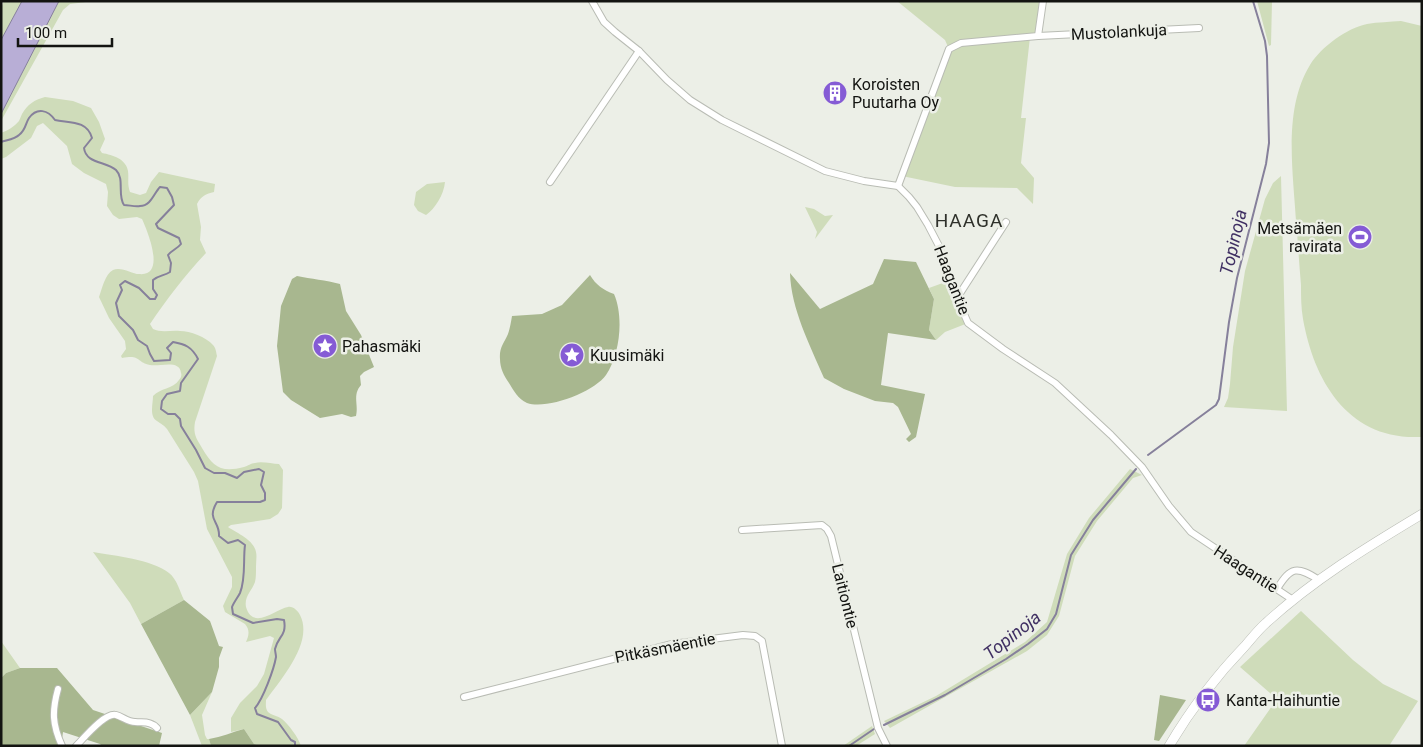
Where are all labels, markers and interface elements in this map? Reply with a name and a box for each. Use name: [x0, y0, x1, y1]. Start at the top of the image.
scale bar: [18, 15, 111, 47]
street label: Mustolankuja: [1070, 20, 1168, 44]
text: 100 m: [25, 24, 67, 42]
place label: Koroisten Puutarha Oy: [852, 75, 940, 112]
building icon: Koroisten Puutarha Oy: [822, 80, 848, 106]
water label: Topinoja: [1215, 207, 1251, 277]
district label: HAAGA: [935, 209, 1003, 232]
place label: Metsämäen ravirata: [1257, 219, 1342, 256]
sports icon: Metsämäen ravirata: [1347, 224, 1373, 250]
street label: Haagantie: [930, 243, 974, 317]
place icon: Pahasmäki: [312, 333, 338, 359]
place label: Pahasmäki: [342, 337, 421, 356]
place icon: Kuusimäki: [559, 342, 585, 368]
place label: Kuusimäki: [590, 346, 664, 365]
street label: Haagantie: [1210, 541, 1282, 597]
street label: Laitiontie: [828, 562, 862, 630]
water label: Topinoja: [979, 606, 1045, 664]
street label: Pitkäsmäentie: [613, 629, 717, 667]
bus stop icon: Kanta-Haihuntie: [1195, 687, 1221, 713]
place label: Kanta-Haihuntie: [1226, 691, 1340, 710]

